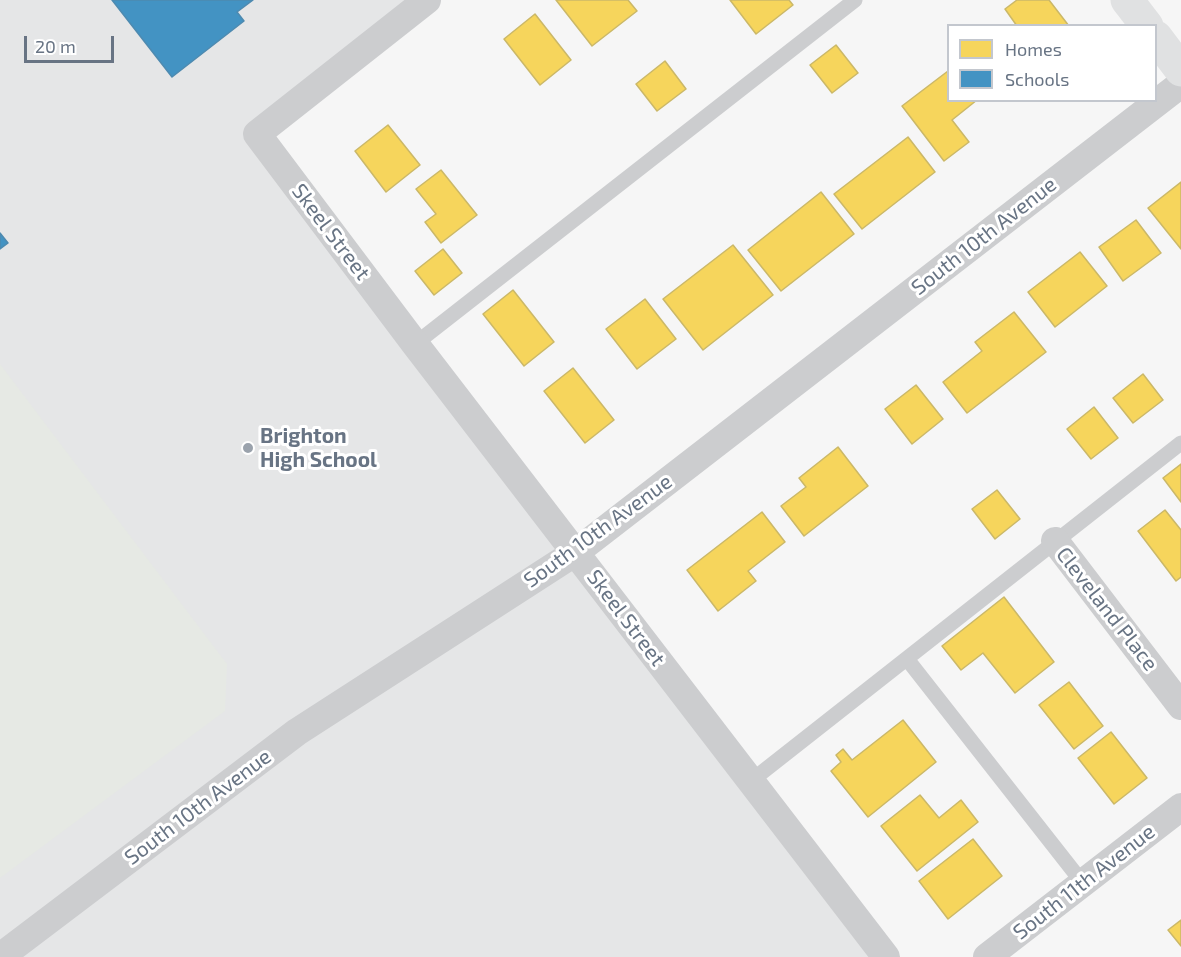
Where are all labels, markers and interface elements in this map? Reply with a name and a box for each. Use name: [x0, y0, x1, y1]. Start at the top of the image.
scale bar: [27, 24, 117, 62]
legend: [947, 24, 1157, 102]
text: 20 m: [35, 35, 76, 57]
text: Homes: [1005, 38, 1062, 60]
text: Schools: [1005, 68, 1069, 90]
street label: South 10th Avenue: [907, 172, 1061, 300]
street label: Skeel Street: [287, 179, 375, 285]
place label: Brighton High School: [260, 423, 377, 473]
marker: Brighton High School: [241, 441, 255, 455]
street label: South 10th Avenue: [519, 469, 677, 593]
street label: Cleveland Place: [1051, 542, 1163, 676]
street label: Skeel Street: [582, 565, 670, 671]
street label: South 10th Avenue: [120, 744, 276, 870]
street label: South 11th Avenue: [1008, 819, 1160, 945]

